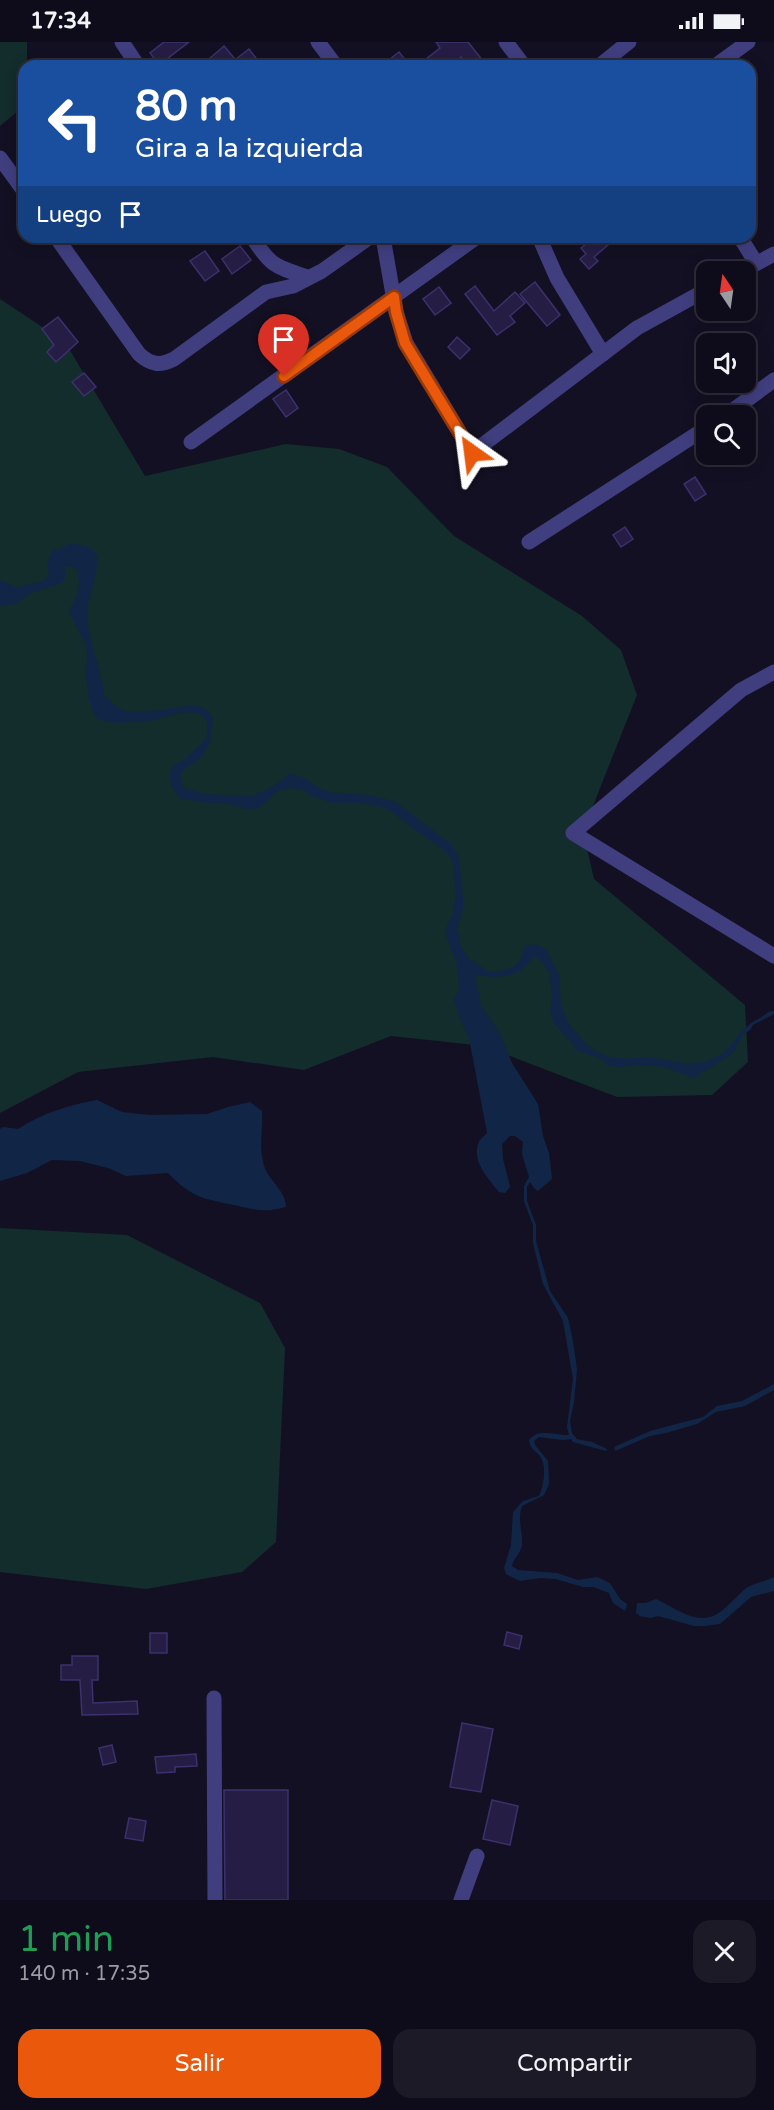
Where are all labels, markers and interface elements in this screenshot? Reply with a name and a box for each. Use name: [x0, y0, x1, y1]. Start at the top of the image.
text: 17:34: [30, 8, 91, 34]
text: 80 m: [135, 81, 237, 132]
icon: left: [36, 84, 114, 162]
text: Gira a la izquierda: [135, 132, 364, 165]
icon: arrive: [114, 198, 147, 231]
text: Luego: [36, 202, 102, 228]
north arrow: [696, 261, 756, 321]
map controls: [696, 261, 756, 465]
pin: [258, 314, 309, 376]
icon: arrive: [267, 323, 300, 356]
button: sound: [696, 333, 756, 393]
button: search: [696, 405, 756, 465]
position arrow: [440, 421, 504, 485]
text: 1 min: [18, 1918, 114, 1961]
button: close: [693, 1920, 756, 1983]
text: 140 m · 17:35: [18, 1962, 150, 1986]
button: Salir: [18, 2029, 381, 2098]
button: Compartir: [393, 2029, 756, 2098]

